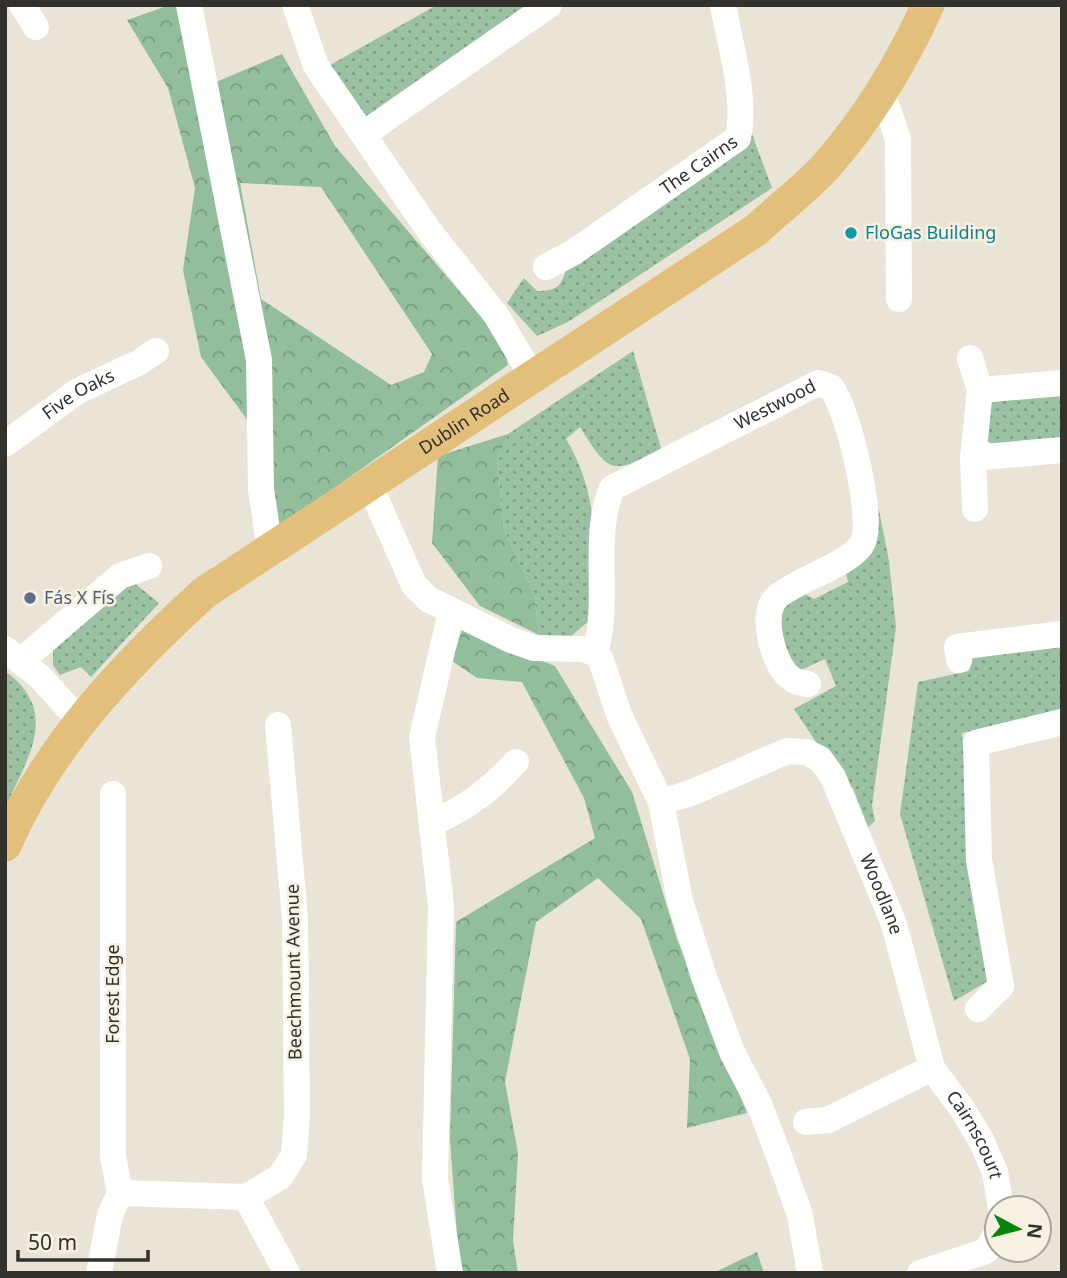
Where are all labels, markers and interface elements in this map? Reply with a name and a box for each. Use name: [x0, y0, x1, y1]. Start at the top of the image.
street label: The Cairns: [655, 129, 742, 200]
place label: FloGas Building: [865, 220, 996, 244]
marker: FloGas Building: [843, 225, 859, 241]
street label: Five Oaks: [37, 363, 118, 424]
street label: Westwood: [730, 373, 820, 435]
street label: Dublin Road: [414, 382, 514, 460]
place label: Fás X Fís: [44, 585, 115, 609]
marker: Fás X Fís: [22, 590, 38, 606]
street label: Woodlane: [855, 850, 909, 937]
street label: Beechmount Avenue: [279, 884, 307, 1060]
street label: Forest Edge: [100, 944, 124, 1044]
street label: Cairnscourt: [942, 1085, 1009, 1181]
north arrow: [983, 1194, 1053, 1264]
scale bar: [18, 1218, 147, 1262]
text: N: [1021, 1222, 1049, 1240]
text: 50 m: [28, 1228, 77, 1256]

